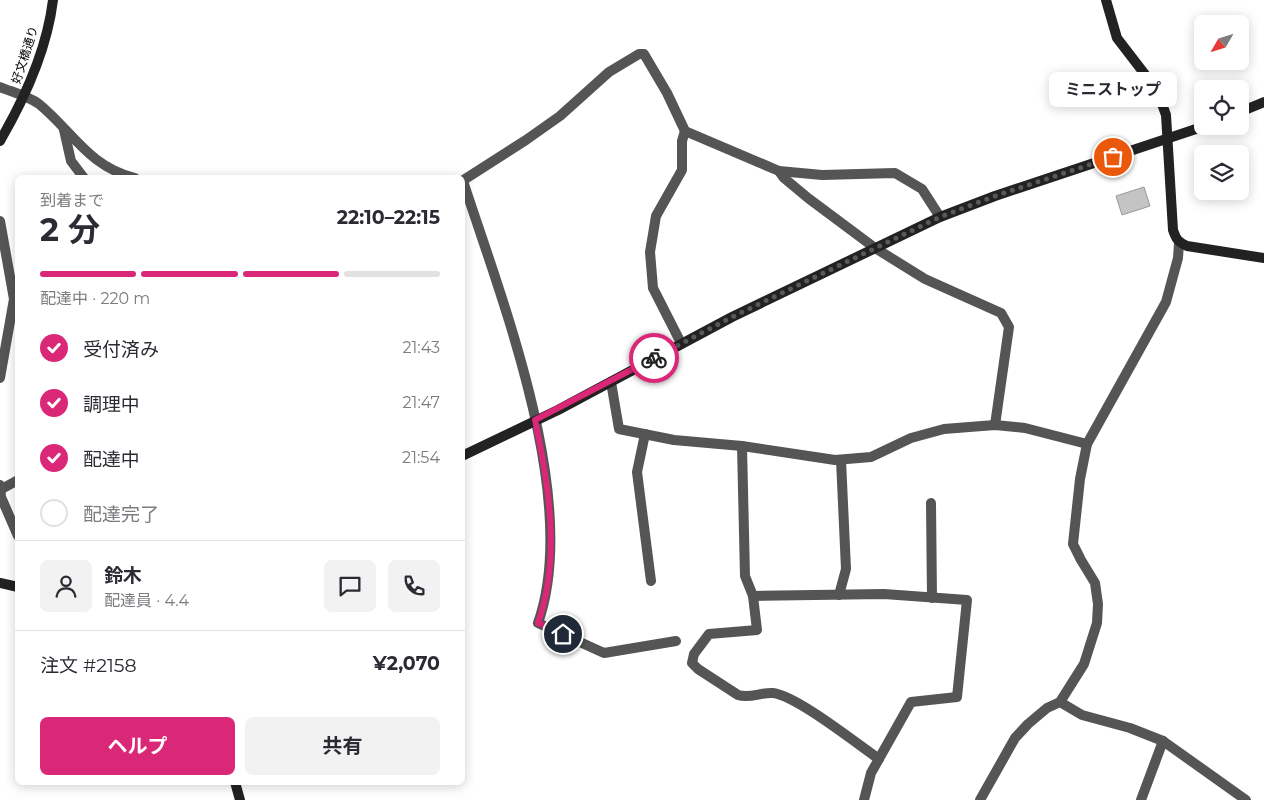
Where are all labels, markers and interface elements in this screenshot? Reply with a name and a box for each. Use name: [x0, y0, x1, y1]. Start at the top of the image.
north arrow: [1194, 15, 1249, 70]
map controls: [1194, 15, 1249, 200]
street label: 好文橋通り: [8, 24, 41, 86]
callout: ミニストップ: [1049, 72, 1177, 107]
text: ミニストップ: [1065, 80, 1161, 99]
button: locate: [1194, 80, 1249, 135]
pin: [1092, 136, 1134, 178]
icon: bag: [1099, 143, 1127, 171]
button: layers: [1194, 145, 1249, 200]
text: 到着まで: [40, 191, 104, 210]
text: 22:10–22:15: [337, 206, 440, 229]
text: 2 分: [40, 210, 100, 249]
text: 配達中 · 220 m: [40, 289, 150, 308]
courier: [629, 333, 679, 383]
icon: check: [40, 334, 68, 362]
text: 受付済み: [83, 338, 159, 361]
text: 21:43: [402, 338, 440, 357]
icon: bike: [640, 344, 668, 372]
icon: check: [40, 389, 68, 417]
text: 調理中: [83, 393, 140, 416]
text: 21:47: [403, 393, 440, 412]
icon: check: [40, 444, 68, 472]
text: 配達中: [83, 448, 140, 471]
text: 21:54: [402, 448, 440, 467]
text: 配達完了: [83, 503, 159, 526]
button: person: [40, 560, 92, 612]
button: chat: [324, 560, 376, 612]
button: phone: [388, 560, 440, 612]
text: 鈴木: [104, 564, 142, 587]
text: 配達員 · 4.4: [104, 591, 189, 610]
pin: [542, 613, 584, 655]
icon: home: [549, 620, 577, 648]
text: ¥2,070: [373, 652, 440, 675]
text: 注文 #2158: [40, 654, 137, 677]
button: ヘルプ: [40, 717, 235, 775]
button: 共有: [245, 717, 440, 775]

